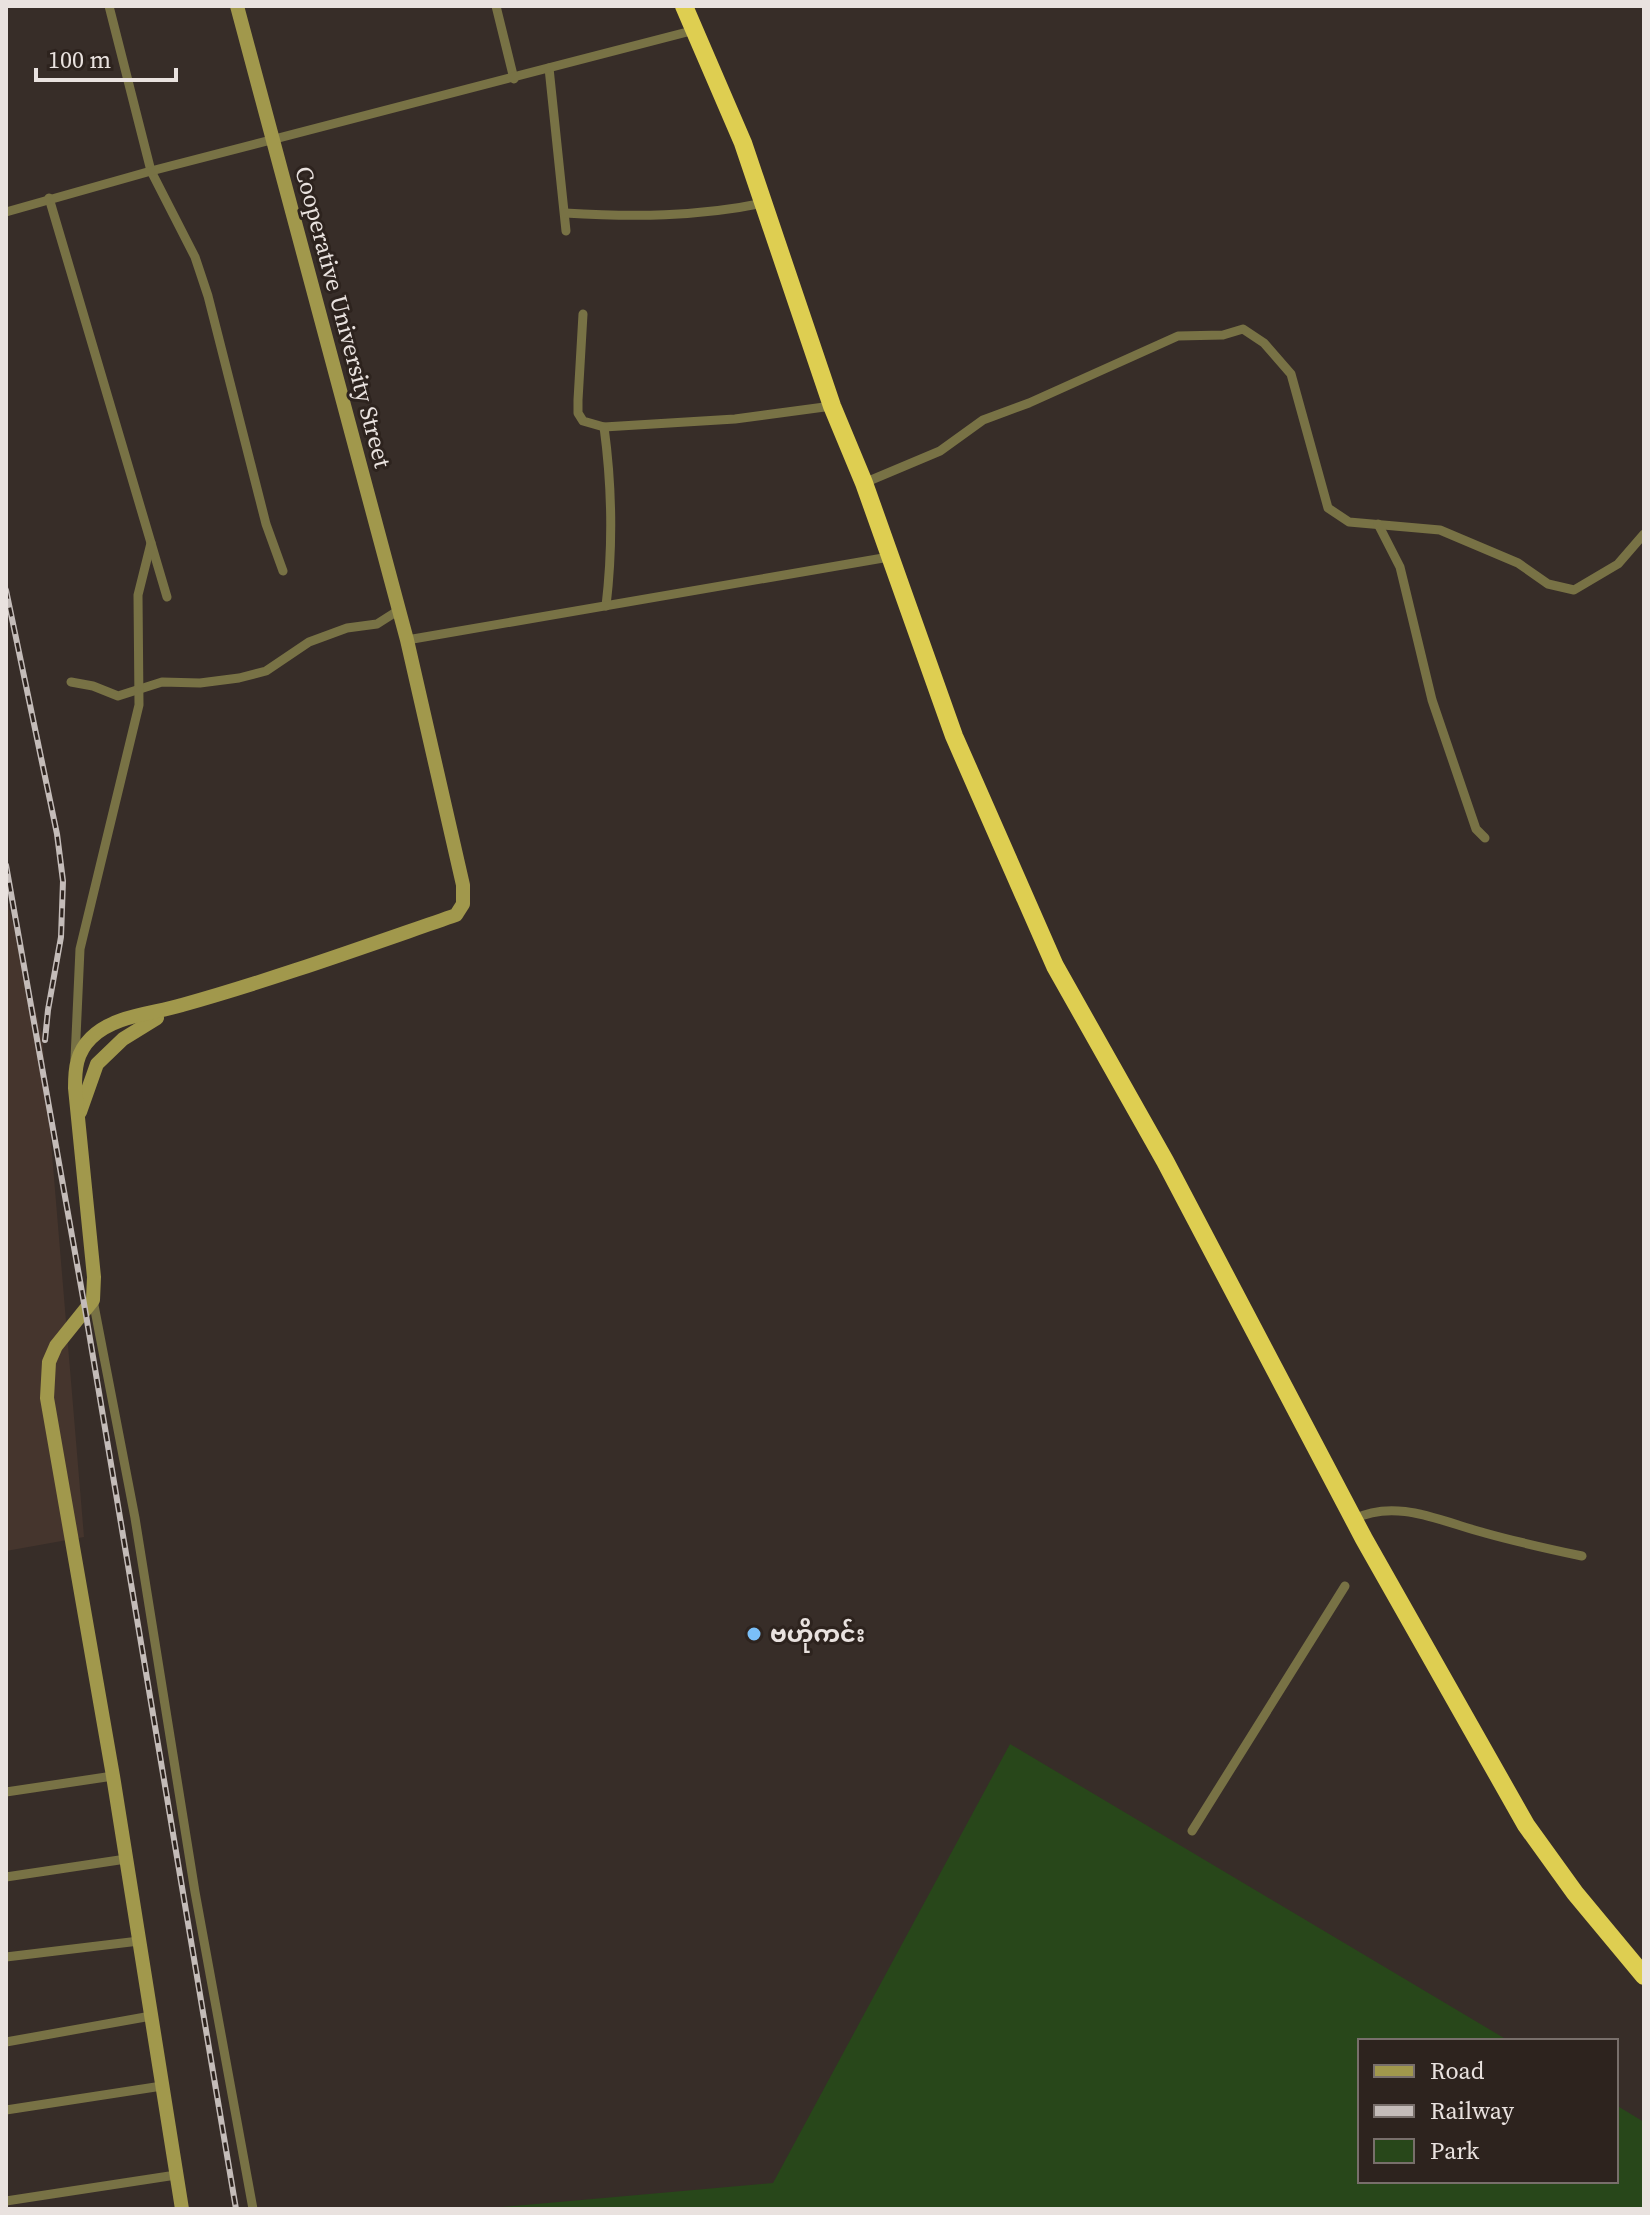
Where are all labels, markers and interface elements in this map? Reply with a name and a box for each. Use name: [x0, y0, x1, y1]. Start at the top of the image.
scale bar: [36, 32, 176, 82]
text: 100 m: [48, 43, 111, 76]
street label: Cooperative University Street: [287, 162, 400, 471]
place label: ဗဟိုကင်း: [770, 1617, 865, 1653]
marker: ဗဟိုကင်း: [745, 1625, 763, 1643]
legend: [1358, 2039, 1618, 2183]
text: Road: [1430, 2054, 1485, 2087]
text: Railway: [1430, 2094, 1515, 2127]
text: Park: [1430, 2134, 1480, 2167]

